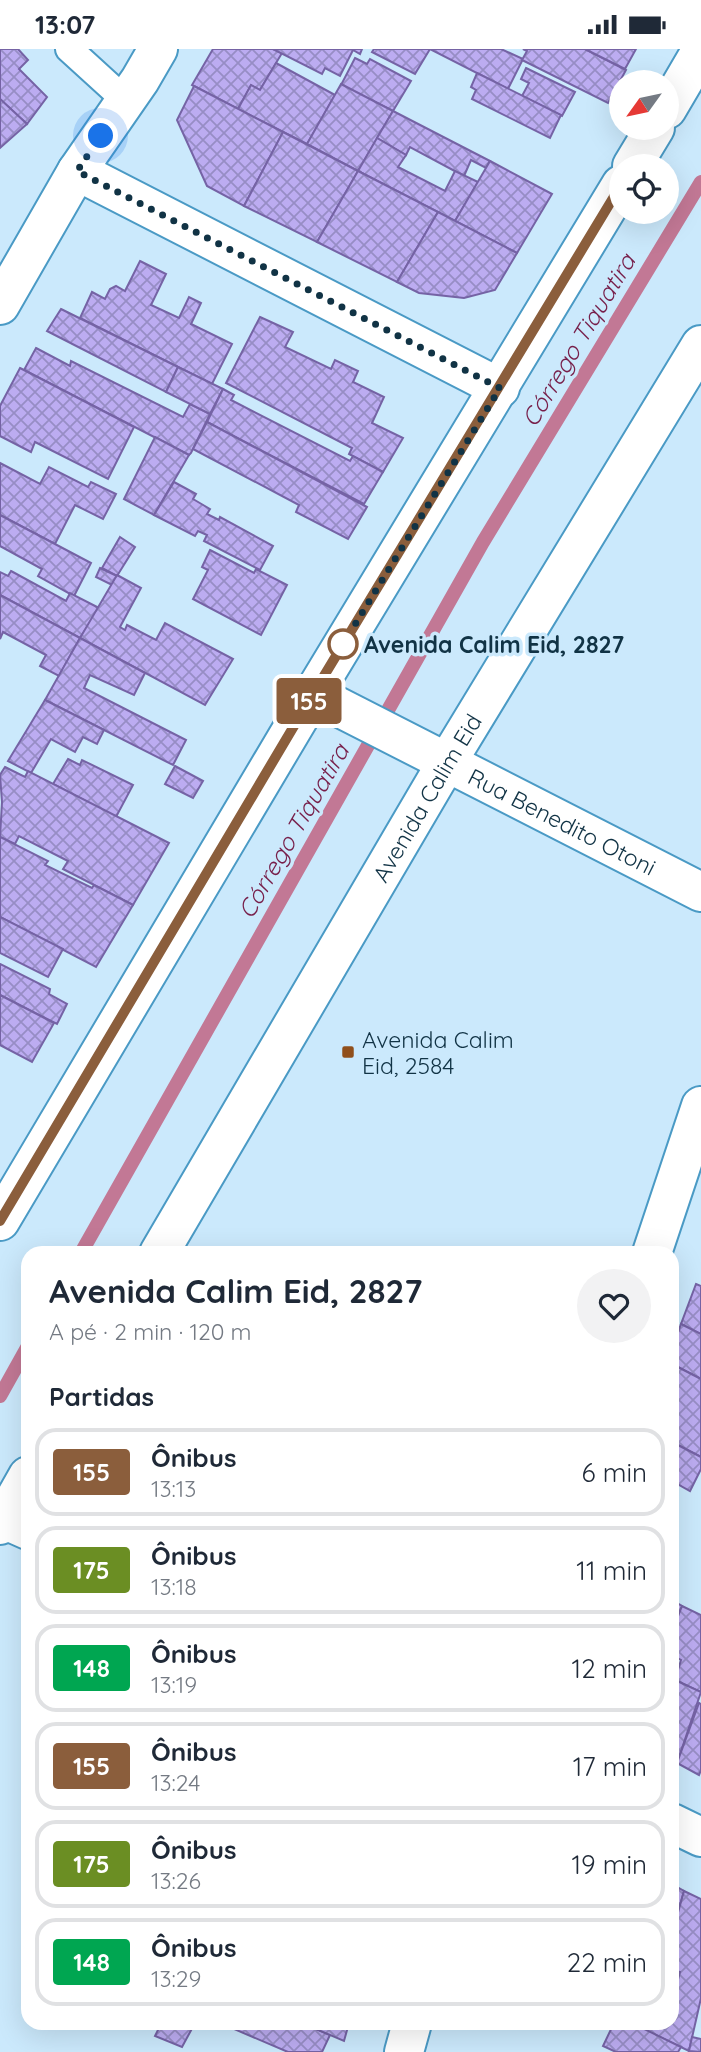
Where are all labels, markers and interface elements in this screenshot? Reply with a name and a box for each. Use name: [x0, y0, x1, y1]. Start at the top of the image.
text: 13:07: [35, 8, 95, 41]
north arrow: [609, 70, 679, 140]
map controls: [609, 70, 679, 224]
your location: [83, 118, 118, 153]
button: locate: [609, 154, 679, 224]
water label: Córrego Tiquatira: [515, 247, 642, 432]
marker: Avenida Calim Eid, 2827: [328, 629, 358, 659]
place label: Avenida Calim Eid, 2827: [364, 630, 625, 659]
line badge: 155: [269, 678, 349, 724]
text: 155: [291, 686, 327, 716]
street label: Avenida Calim Eid: [366, 708, 487, 887]
water label: Córrego Tiquatira: [231, 737, 356, 923]
street label: Rua Benedito Otoni: [464, 761, 661, 881]
place label: Avenida Calim Eid, 2584: [362, 1025, 514, 1080]
marker: Avenida Calim Eid, 2584: [340, 1044, 356, 1060]
button: heart: [577, 1269, 651, 1343]
text: Avenida Calim Eid, 2827: [49, 1270, 422, 1311]
text: A pé · 2 min · 120 m: [49, 1317, 252, 1346]
text: Partidas: [49, 1380, 154, 1413]
text: Ônibus: [151, 1441, 237, 1474]
text: 6 min: [582, 1456, 647, 1489]
text: 155: [73, 1457, 110, 1487]
text: 13:13: [151, 1474, 196, 1503]
text: Ônibus: [151, 1539, 237, 1572]
text: 11 min: [576, 1554, 647, 1587]
text: 175: [73, 1555, 110, 1585]
text: 13:18: [151, 1572, 197, 1601]
text: Ônibus: [151, 1637, 237, 1670]
text: 12 min: [572, 1652, 647, 1685]
text: 148: [73, 1653, 110, 1683]
text: 13:19: [151, 1670, 197, 1699]
text: Ônibus: [151, 1735, 237, 1768]
text: 17 min: [573, 1750, 647, 1783]
text: 155: [73, 1751, 110, 1781]
text: 13:24: [151, 1768, 200, 1797]
text: Ônibus: [151, 1833, 237, 1866]
text: 19 min: [571, 1848, 647, 1881]
text: 175: [73, 1849, 110, 1879]
text: 13:26: [151, 1866, 201, 1895]
text: Ônibus: [151, 1931, 237, 1964]
text: 22 min: [567, 1946, 647, 1979]
text: 148: [73, 1947, 110, 1977]
text: 13:29: [151, 1964, 201, 1993]

